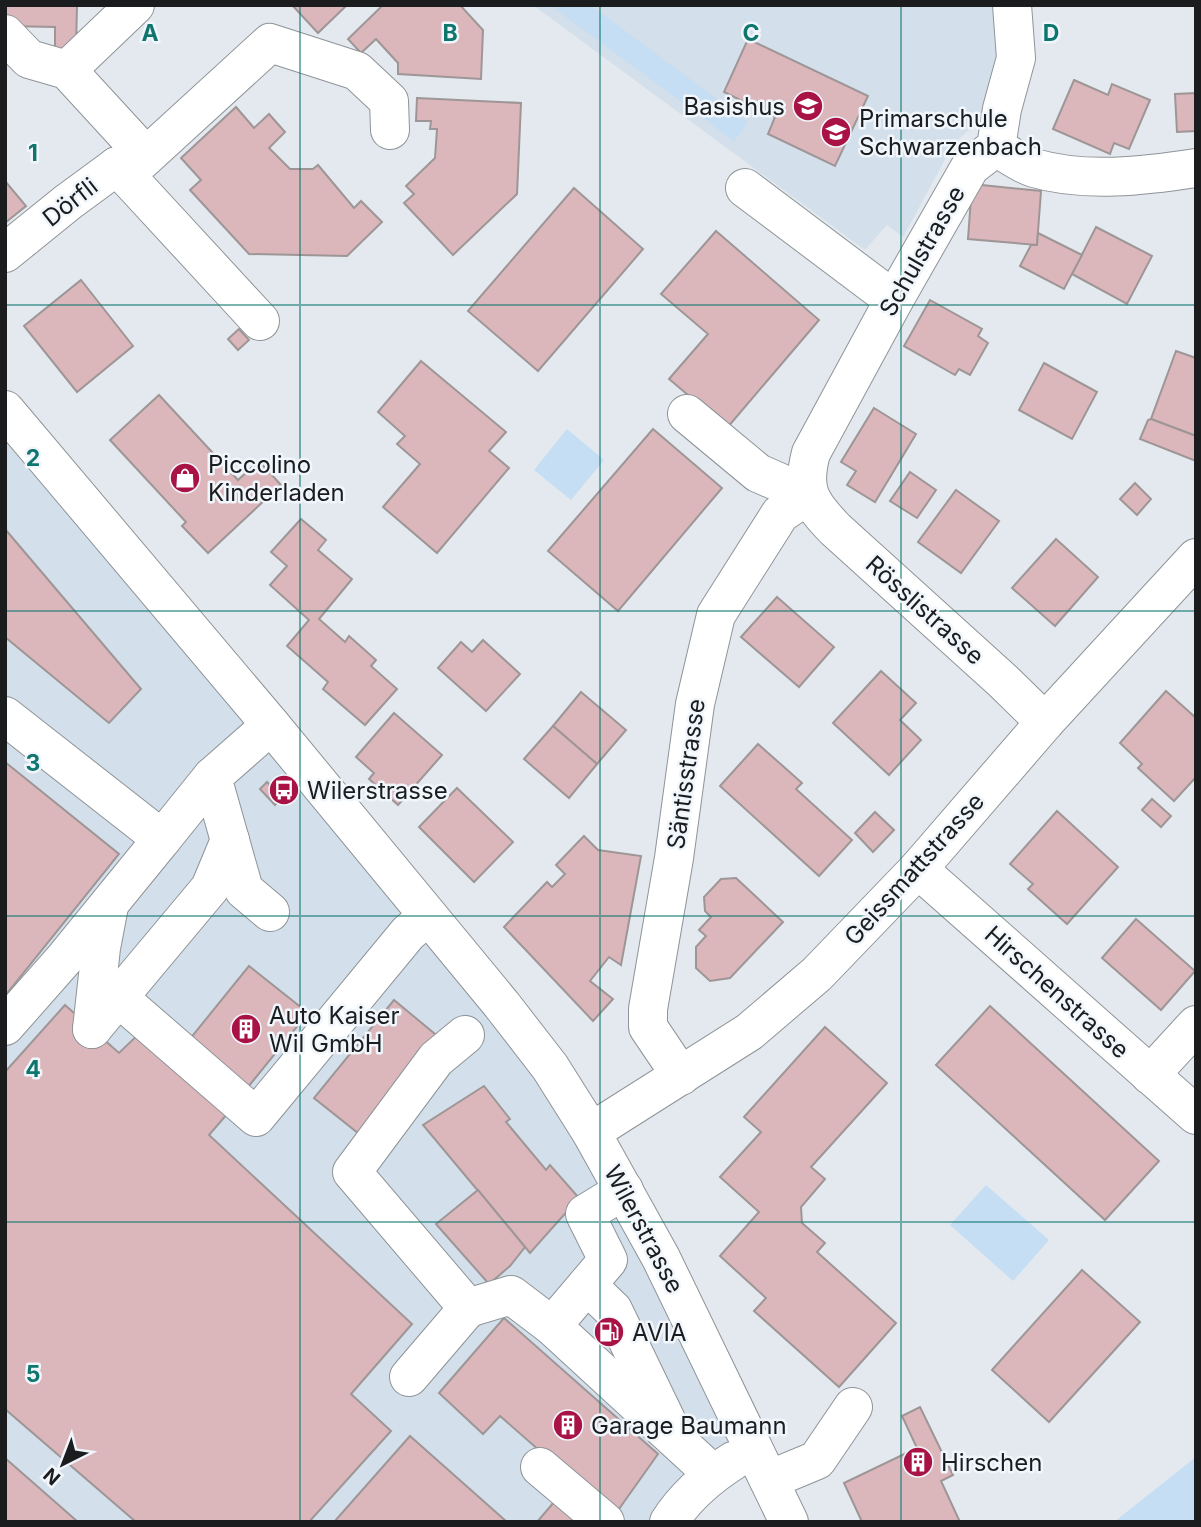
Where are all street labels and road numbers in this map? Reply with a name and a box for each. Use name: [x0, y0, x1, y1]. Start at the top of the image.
street label: Dörfli: [37, 172, 103, 232]
street label: Schulstrasse: [873, 181, 971, 321]
street label: Rösslistrasse: [860, 549, 990, 671]
street label: Säntisstrasse: [661, 697, 711, 851]
street label: Geissmattstrasse: [838, 787, 990, 951]
street label: Hirschenstrasse: [979, 920, 1135, 1064]
street label: Wilerstrasse: [598, 1160, 690, 1298]

